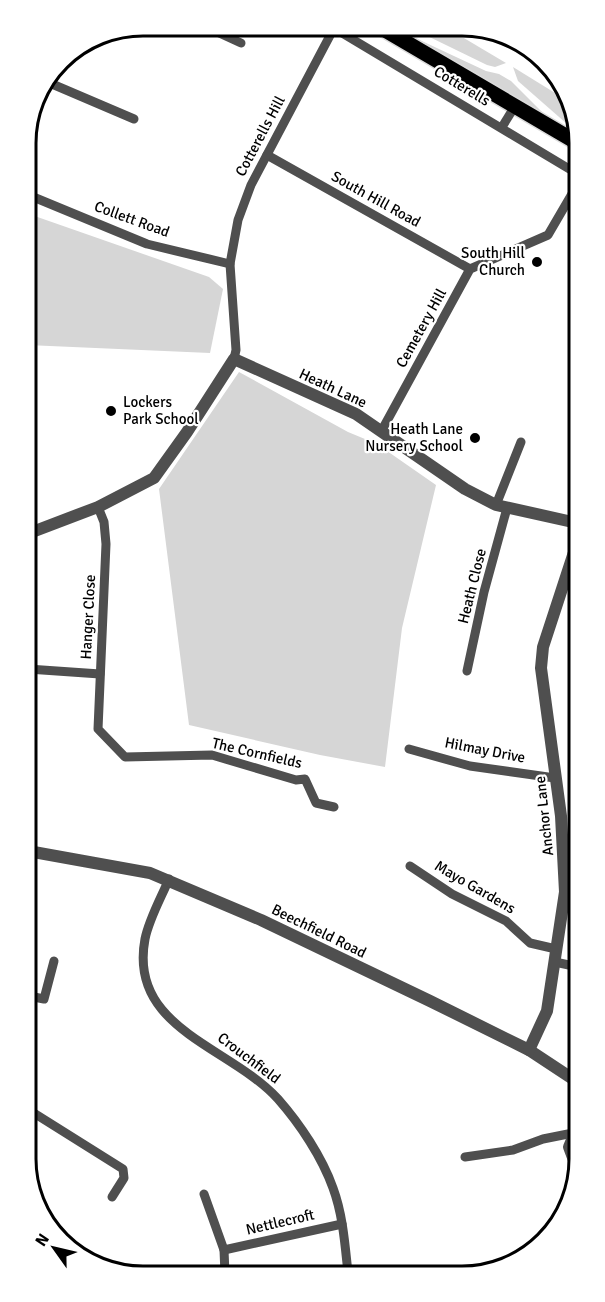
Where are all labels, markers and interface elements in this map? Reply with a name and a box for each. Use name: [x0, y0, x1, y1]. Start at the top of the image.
street label: Cotterells: [431, 62, 494, 110]
street label: Cotterells Hill: [231, 93, 289, 179]
street label: South Hill Road: [328, 167, 424, 231]
street label: Collett Road: [92, 197, 172, 241]
place label: South Hill Church: [461, 244, 525, 279]
marker: South Hill Church: [530, 255, 544, 269]
street label: Cemetery Hill: [392, 285, 450, 371]
street label: Heath Lane: [296, 364, 370, 412]
place label: Lockers Park School: [123, 393, 199, 428]
marker: Lockers Park School: [104, 404, 118, 418]
place label: Heath Lane Nursery School: [365, 420, 463, 455]
marker: Heath Lane Nursery School: [468, 431, 482, 445]
street label: Heath Close: [454, 546, 490, 626]
street label: Hanger Close: [77, 574, 99, 660]
street label: Hilmay Drive: [443, 733, 527, 767]
street label: The Cornfields: [210, 734, 304, 772]
street label: Anchor Lane: [531, 775, 557, 857]
street label: Mayo Gardens: [431, 857, 519, 918]
street label: Beechfield Road: [269, 900, 369, 962]
street label: Crouchfield: [214, 1029, 284, 1087]
street label: Nettlecroft: [244, 1205, 316, 1239]
north arrow: [24, 1218, 84, 1278]
text: N: [31, 1230, 54, 1250]

